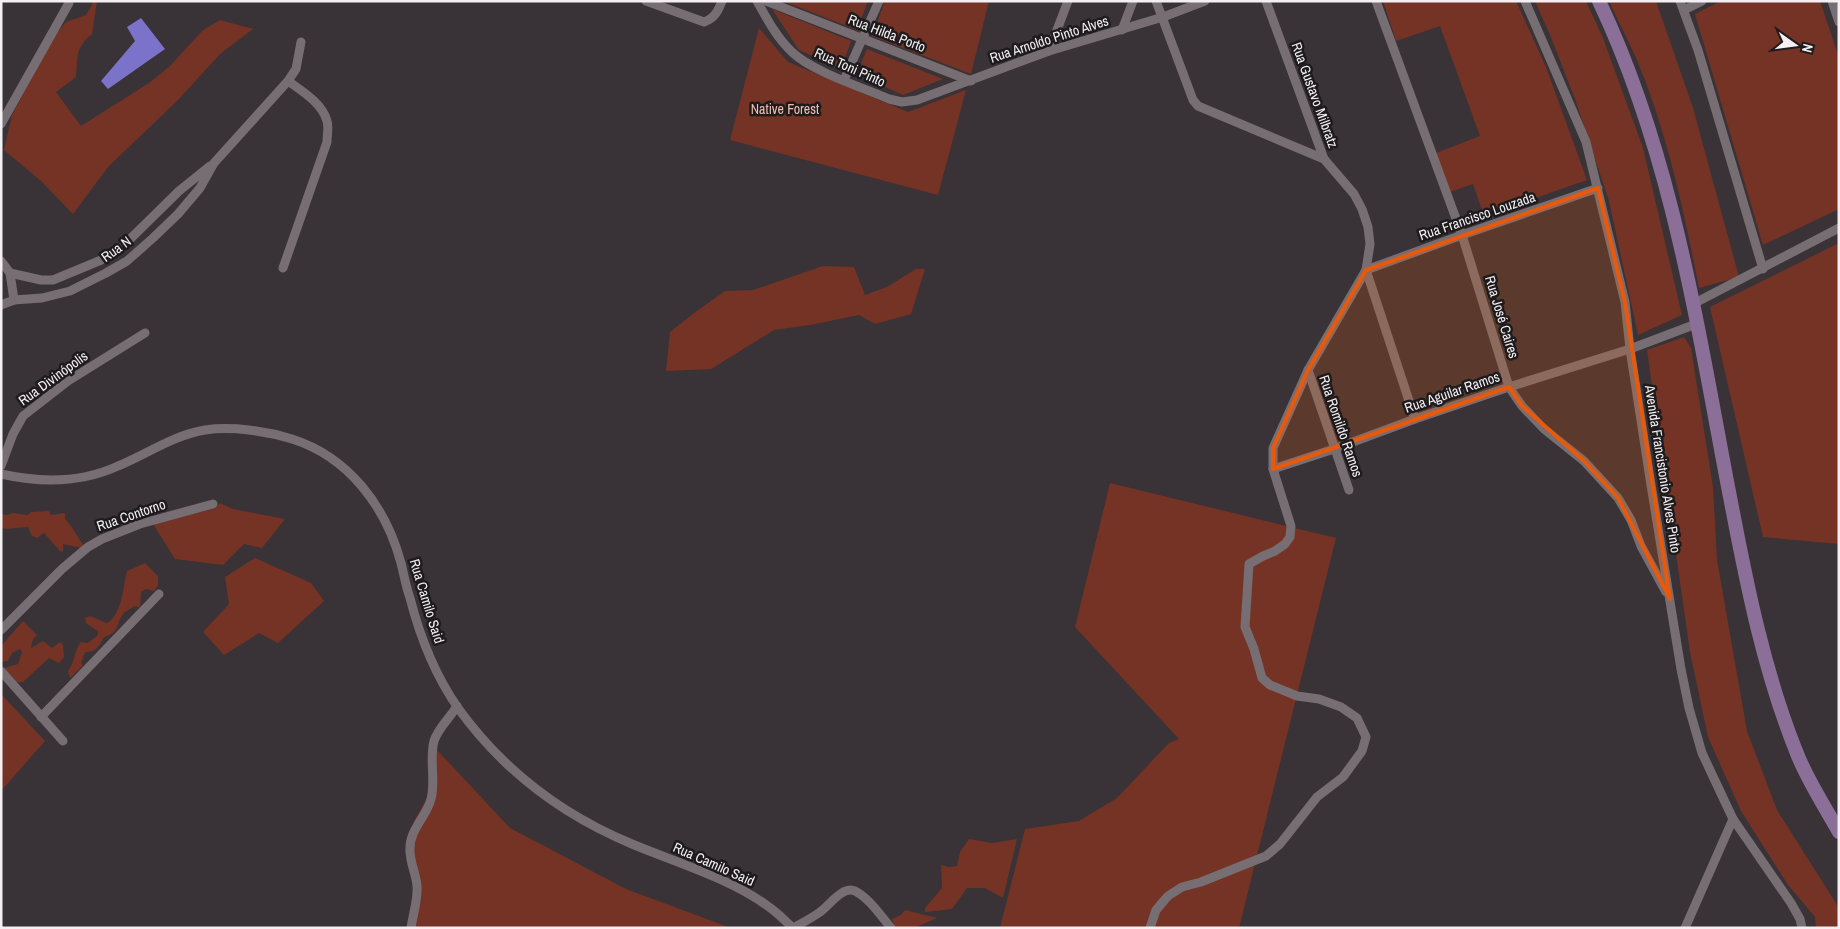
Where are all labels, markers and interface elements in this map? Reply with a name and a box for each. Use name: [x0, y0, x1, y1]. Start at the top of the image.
street label: Rua Hilda Porto: [846, 10, 928, 56]
street label: Rua Arnoldo Pinto Alves: [987, 11, 1111, 67]
north arrow: [1770, 20, 1820, 70]
street label: Rua Gustavo Milbratz: [1288, 40, 1343, 150]
text: N: [1798, 42, 1817, 54]
street label: Rua Toni Pinto: [812, 43, 888, 91]
park label: Native Forest: [751, 100, 819, 118]
street label: Rua Francisco Louzada: [1416, 187, 1538, 244]
street label: Rua N: [98, 232, 134, 266]
street label: Rua José Caires: [1481, 273, 1523, 361]
street label: Rua Divinópolis: [15, 347, 92, 409]
street label: Rua Aguilar Ramos: [1402, 367, 1502, 417]
street label: Rua Romildo Ramos: [1315, 373, 1367, 480]
street label: Avenida Francistonio Alves Pinto: [1641, 383, 1685, 554]
street label: Rua Contorno: [94, 495, 168, 535]
street label: Rua Camilo Said: [406, 557, 448, 645]
street label: Rua Camilo Said: [670, 838, 758, 890]

